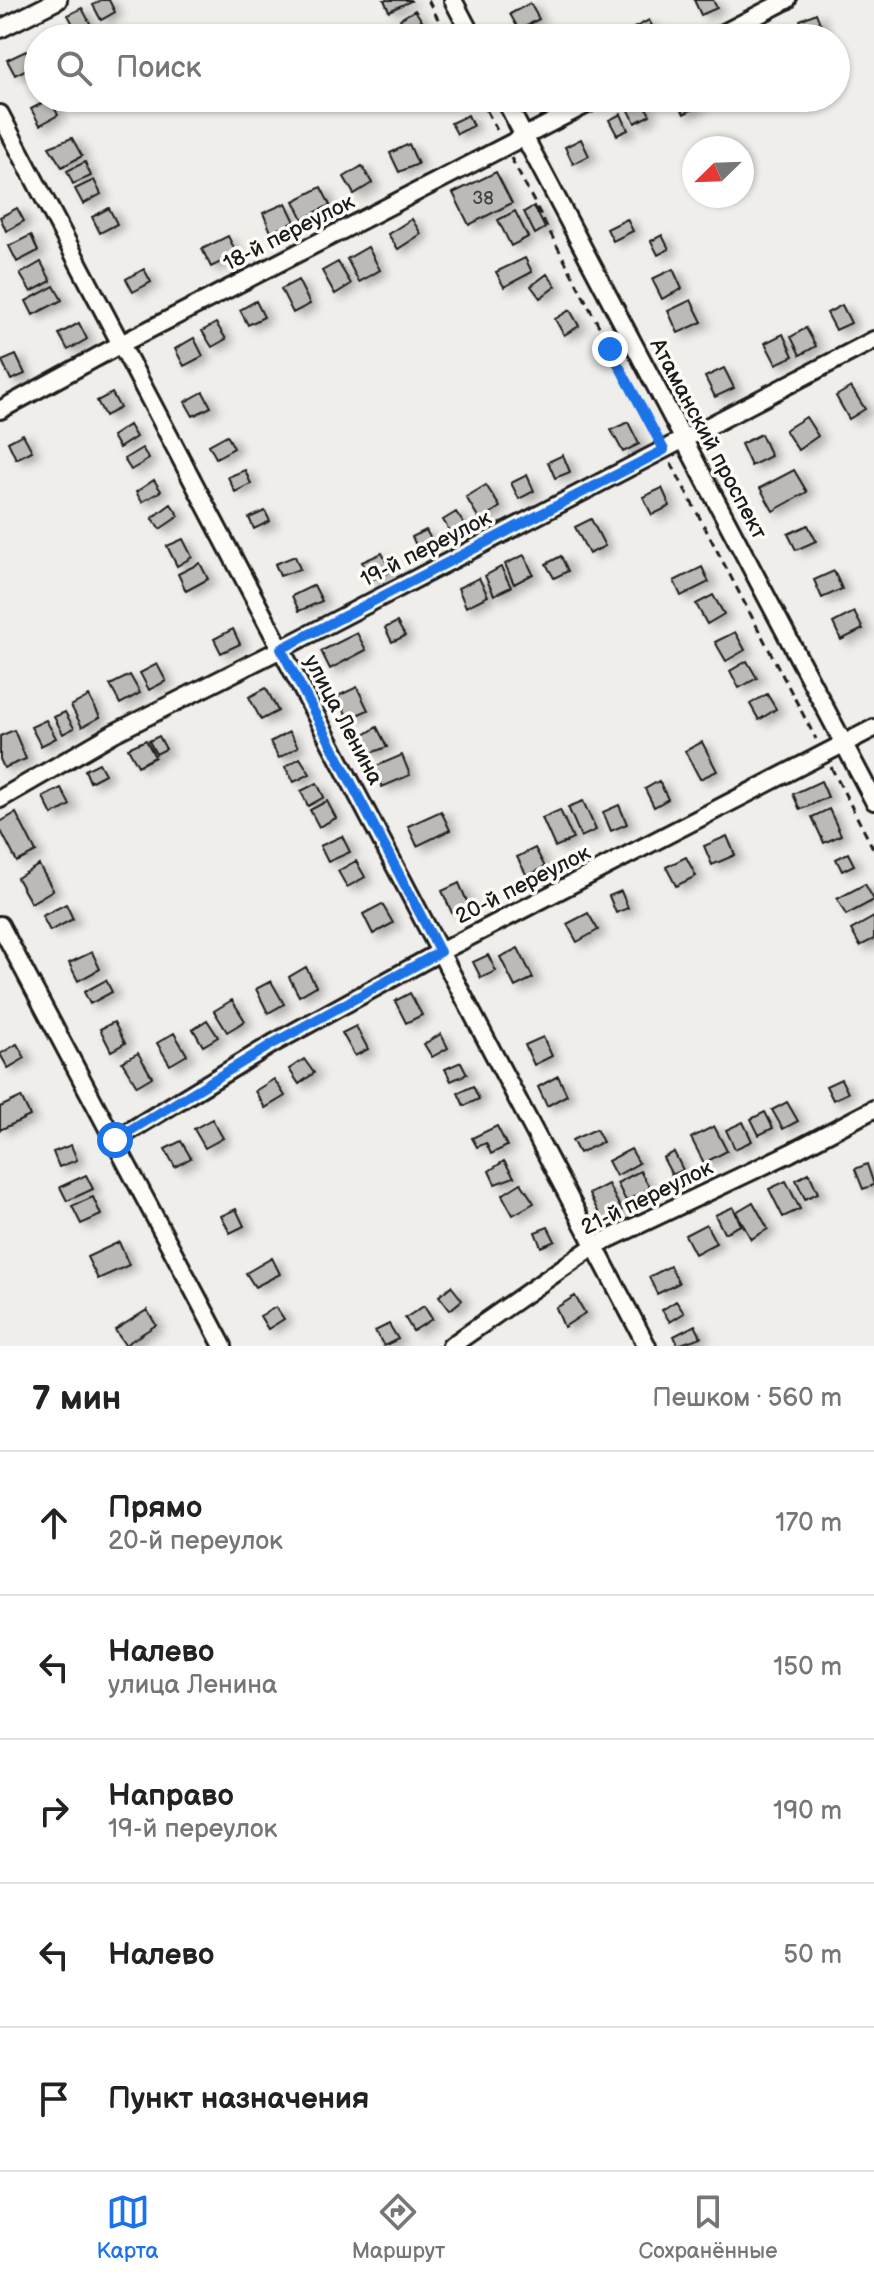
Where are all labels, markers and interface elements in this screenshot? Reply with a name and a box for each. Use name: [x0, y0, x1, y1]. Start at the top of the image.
search box: [24, 24, 850, 112]
icon: search: [52, 46, 96, 90]
text: Поиск: [116, 50, 202, 86]
north arrow: [682, 136, 754, 208]
street label: 18-й переулок: [219, 188, 359, 278]
house number: 38: [472, 188, 494, 209]
route end: [592, 331, 628, 367]
street label: Атаманский проспект: [643, 333, 773, 545]
street label: 19-й переулок: [356, 504, 496, 594]
street label: улица Ленина: [297, 650, 389, 790]
street label: 20-й переулок: [451, 839, 595, 931]
route start: [97, 1122, 133, 1158]
street label: 21-й переулок: [577, 1154, 718, 1242]
text: 7 мин: [32, 1378, 121, 1419]
text: Пешком · 560 m: [652, 1383, 842, 1414]
text: Прямо: [108, 1490, 202, 1526]
icon: ahead: [32, 1501, 76, 1545]
text: 170 m: [775, 1508, 842, 1539]
text: 20-й переулок: [108, 1526, 283, 1557]
text: Налево: [108, 1634, 214, 1670]
icon: left: [32, 1645, 76, 1689]
text: 150 m: [773, 1652, 842, 1683]
text: улица Ленина: [108, 1670, 277, 1701]
text: Направо: [108, 1778, 234, 1814]
icon: right: [32, 1789, 76, 1833]
text: 190 m: [773, 1796, 842, 1827]
text: 19-й переулок: [108, 1814, 277, 1845]
icon: left: [32, 1933, 76, 1977]
text: Налево: [108, 1937, 214, 1973]
text: 50 m: [783, 1940, 842, 1971]
icon: arrive: [32, 2077, 76, 2121]
text: Пункт назначения: [108, 2081, 369, 2117]
tab: Карта: [97, 2190, 159, 2265]
tab: Маршрут: [352, 2190, 445, 2265]
tab: Сохранённые: [638, 2190, 777, 2265]

